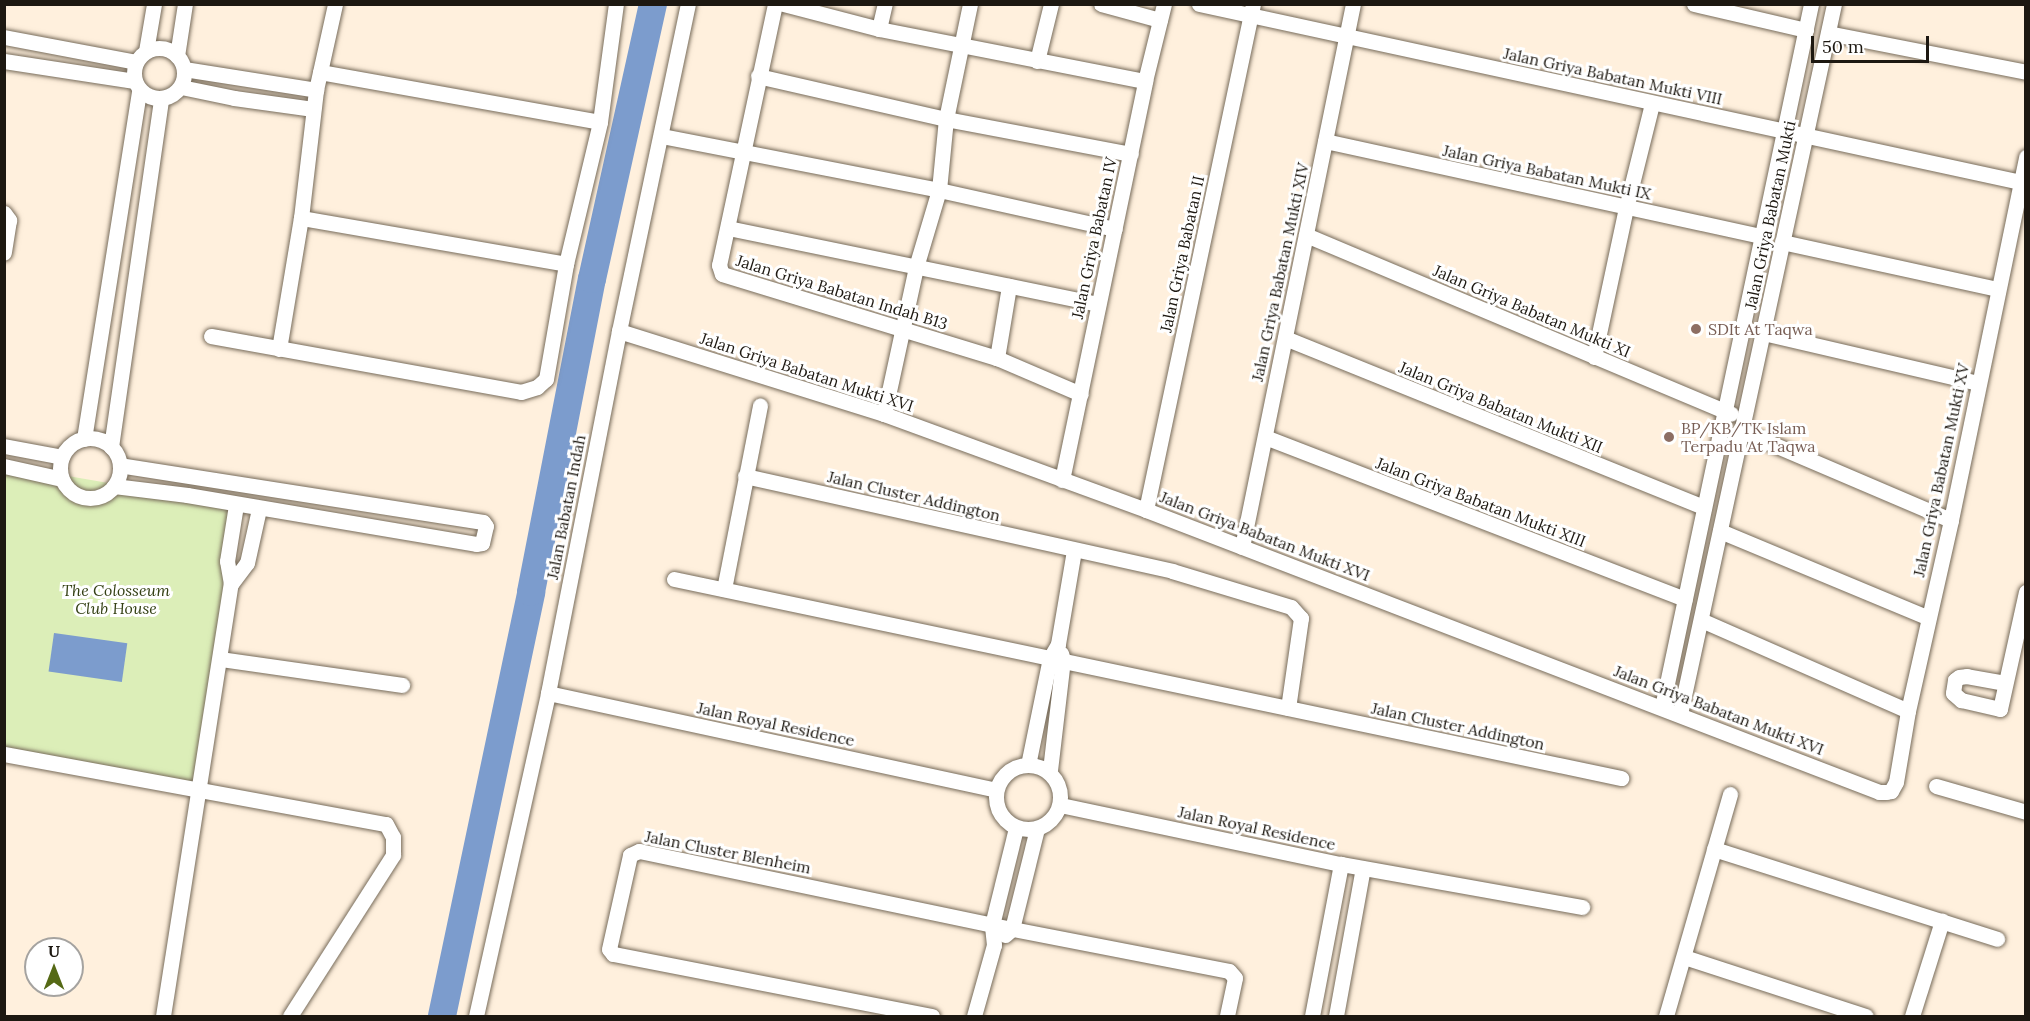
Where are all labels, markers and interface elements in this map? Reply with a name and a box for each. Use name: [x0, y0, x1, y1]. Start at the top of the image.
scale bar: [1814, 24, 1932, 62]
text: 50 m: [1822, 35, 1864, 58]
street label: Jalan Griya Babatan Mukti VIII: [1502, 43, 1724, 109]
street label: Jalan Griya Babatan Mukti: [1741, 119, 1799, 311]
street label: Jalan Griya Babatan Mukti IX: [1441, 141, 1653, 203]
street label: Jalan Griya Babatan IV: [1067, 155, 1121, 321]
street label: Jalan Griya Babatan Mukti XIV: [1247, 161, 1313, 383]
street label: Jalan Griya Babatan II: [1156, 174, 1208, 334]
street label: Jalan Griya Babatan Indah B13: [734, 251, 950, 333]
street label: Jalan Griya Babatan Mukti XI: [1430, 261, 1634, 361]
place label: SDIt At Taqwa: [1708, 319, 1813, 339]
marker: SDIt At Taqwa: [1689, 322, 1703, 336]
street label: Jalan Griya Babatan Mukti XVI: [698, 328, 916, 416]
street label: Jalan Griya Babatan Mukti XII: [1396, 357, 1606, 457]
street label: Jalan Griya Babatan Mukti XV: [1909, 362, 1973, 578]
place label: BP/KB/TK Islam Terpadu At Taqwa: [1681, 418, 1816, 456]
marker: BP/KB/TK Islam Terpadu At Taqwa: [1662, 430, 1676, 444]
street label: Jalan Babatan Indah: [543, 433, 589, 581]
street label: Jalan Griya Babatan Mukti XIII: [1373, 453, 1589, 551]
street label: Jalan Cluster Addington: [826, 467, 1002, 525]
street label: Jalan Griya Babatan Mukti XVI: [1157, 487, 1373, 585]
park label: The Colosseum Club House: [62, 580, 170, 618]
street label: Jalan Griya Babatan Mukti XVI: [1611, 661, 1827, 759]
street label: Jalan Royal Residence: [696, 698, 856, 750]
street label: Jalan Cluster Addington: [1370, 698, 1546, 754]
street label: Jalan Royal Residence: [1177, 802, 1337, 854]
street label: Jalan Cluster Blenheim: [643, 826, 813, 878]
north arrow: [24, 937, 84, 997]
text: U: [48, 941, 60, 961]

